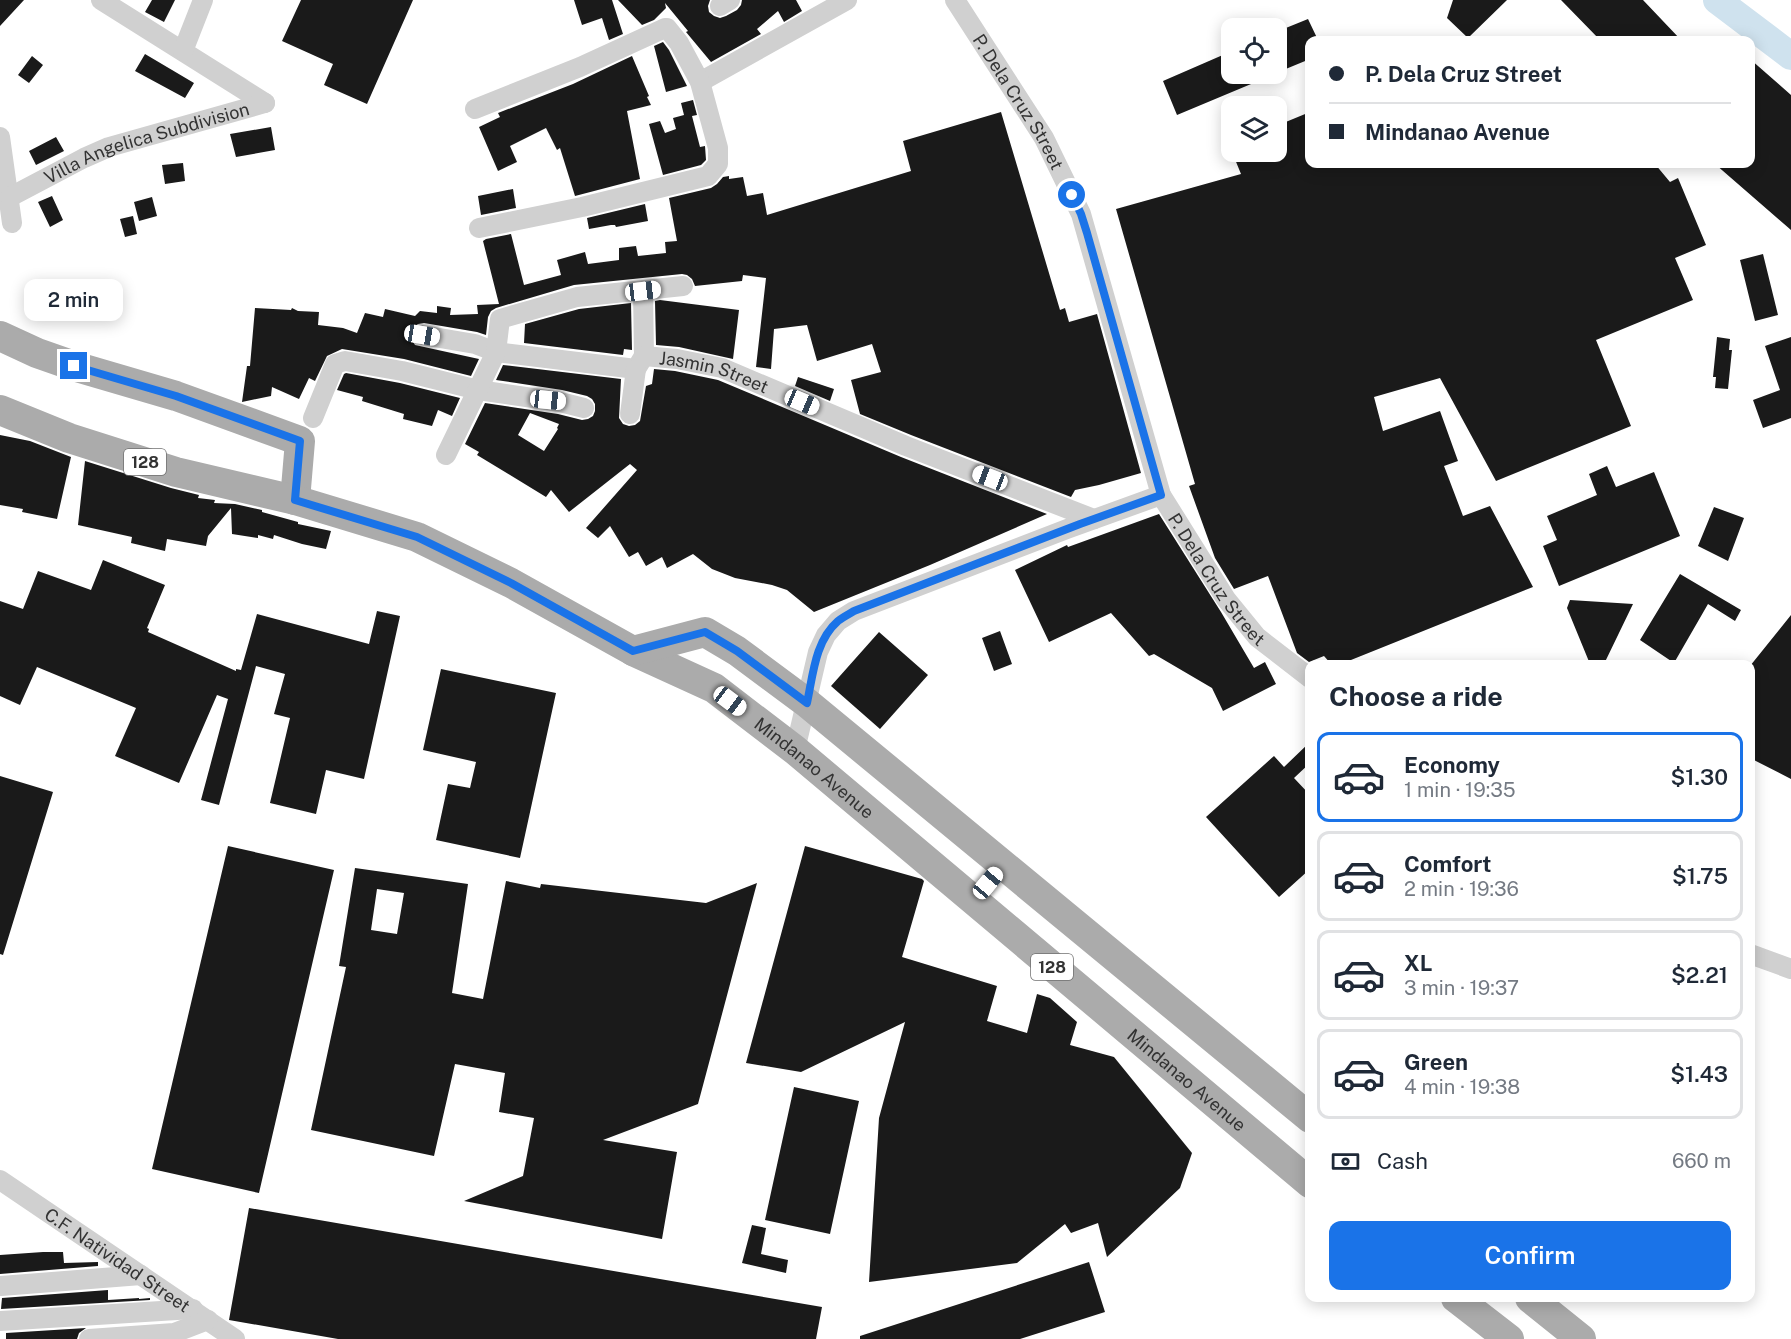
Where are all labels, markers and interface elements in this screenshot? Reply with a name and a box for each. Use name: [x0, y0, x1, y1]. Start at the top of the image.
map controls: [1221, 18, 1287, 162]
button: locate: [1221, 18, 1287, 84]
street label: P. Dela Cruz Street: [969, 30, 1068, 173]
text: P. Dela Cruz Street: [1365, 61, 1562, 87]
button: layers: [1221, 96, 1287, 162]
street label: Villa Angelica Subdivision: [40, 97, 252, 188]
text: Mindanao Avenue: [1365, 119, 1550, 145]
route start: [1058, 181, 1085, 208]
callout: 2 min: [25, 279, 124, 321]
car: [624, 280, 662, 302]
text: 2 min: [48, 288, 99, 312]
car: [403, 323, 441, 347]
street label: Jasmin Street: [658, 347, 772, 397]
route end: [60, 352, 87, 379]
car: [782, 387, 822, 417]
car: [529, 389, 567, 411]
road number: 128: [124, 449, 166, 475]
car: [970, 463, 1010, 493]
street label: P. Dela Cruz Street: [1164, 509, 1269, 650]
text: Choose a ride: [1329, 680, 1503, 712]
car: [710, 683, 750, 719]
street label: Mindanao Avenue: [751, 712, 879, 823]
icon: car: [1332, 750, 1386, 804]
text: Economy: [1404, 752, 1500, 778]
text: $1.30: [1671, 764, 1728, 790]
text: 1 min · 19:35: [1404, 778, 1516, 802]
icon: car: [1332, 849, 1386, 903]
text: Comfort: [1404, 851, 1491, 877]
car: [970, 863, 1006, 903]
text: $1.75: [1672, 863, 1728, 889]
text: 2 min · 19:36: [1404, 877, 1519, 901]
icon: car: [1332, 948, 1386, 1002]
text: XL: [1404, 950, 1432, 976]
road number: 128: [1031, 954, 1073, 980]
text: $2.21: [1671, 962, 1728, 988]
text: 3 min · 19:37: [1404, 976, 1519, 1000]
street label: Mindanao Avenue: [1124, 1024, 1251, 1135]
icon: car: [1332, 1047, 1386, 1101]
text: Green: [1404, 1049, 1468, 1075]
text: $1.43: [1670, 1061, 1728, 1087]
text: 4 min · 19:38: [1404, 1075, 1520, 1099]
icon: cash: [1329, 1145, 1362, 1178]
text: Cash: [1377, 1148, 1428, 1174]
text: 660 m: [1672, 1149, 1731, 1173]
street label: C.F. Natividad Street: [41, 1203, 194, 1316]
button: Confirm: [1329, 1221, 1731, 1290]

